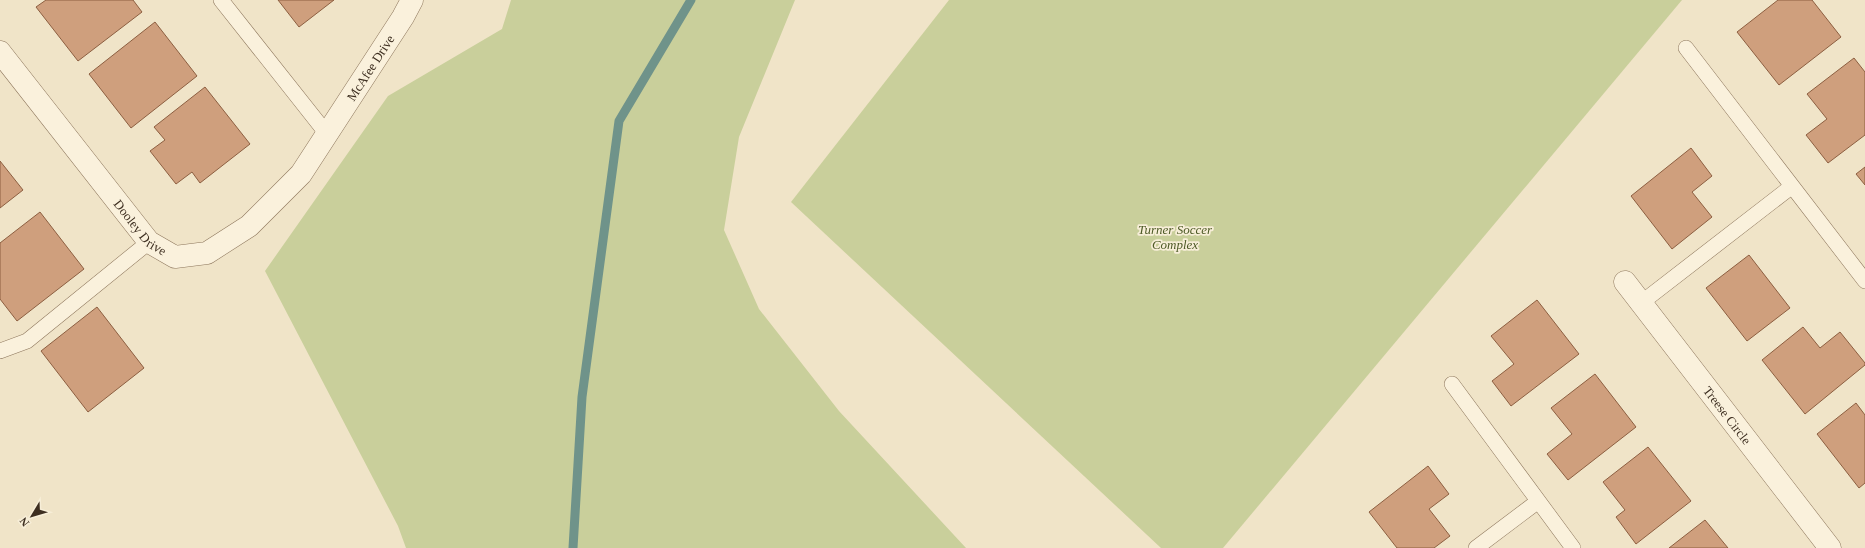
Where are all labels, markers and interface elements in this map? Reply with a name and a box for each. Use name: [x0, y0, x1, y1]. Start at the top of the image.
street label: McAfee Drive: [343, 32, 397, 103]
street label: Dooley Drive: [111, 196, 170, 258]
park label: Turner Soccer Complex: [1138, 222, 1213, 252]
street label: Treese Circle: [1700, 383, 1755, 447]
north arrow: [12, 496, 52, 536]
text: N: [17, 515, 31, 529]

